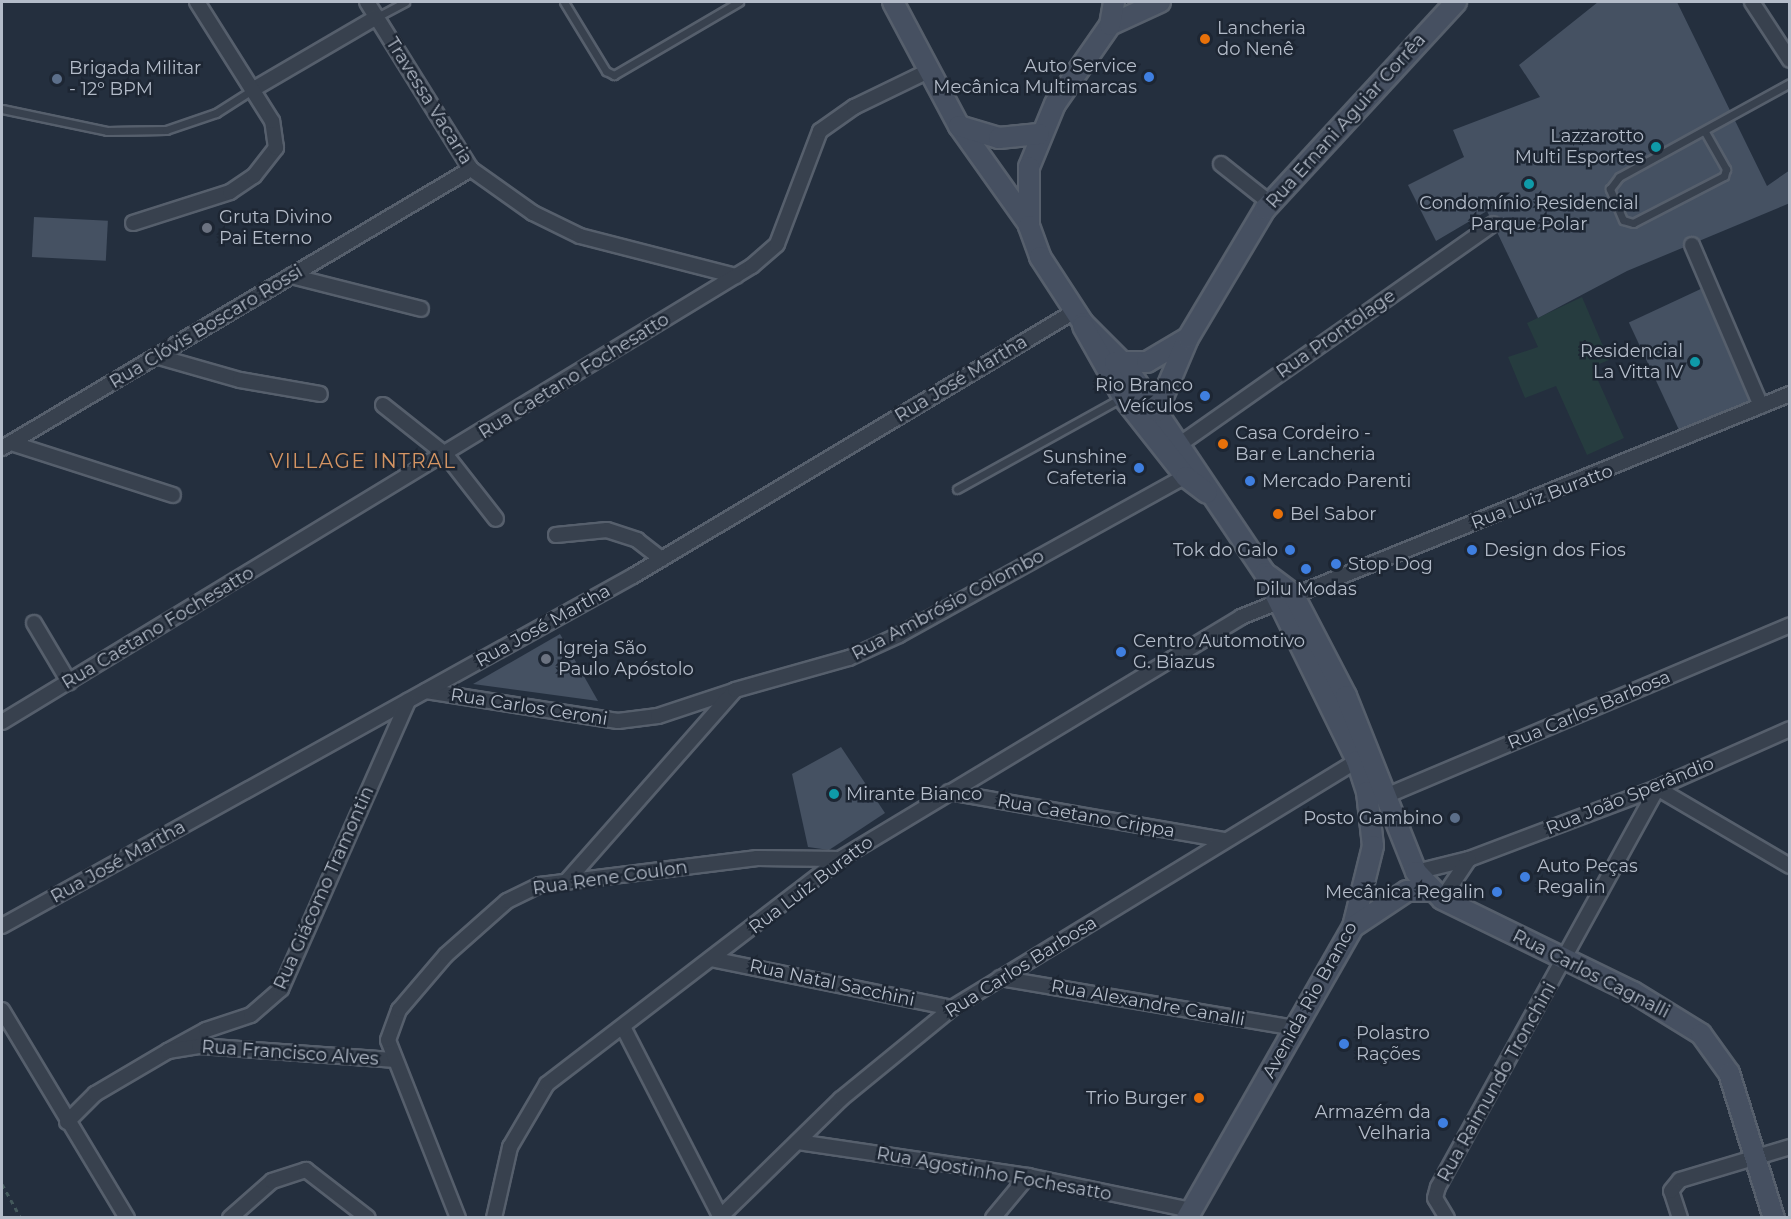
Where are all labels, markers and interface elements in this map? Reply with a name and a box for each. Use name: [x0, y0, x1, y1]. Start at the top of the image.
place label: Lancheria do Nenê: [1217, 18, 1306, 60]
street label: Rua Ernani Aguiar Corrêa: [1262, 29, 1430, 213]
marker: Lancheria do Nenê: [1198, 32, 1212, 46]
street label: Travessa Vacaria: [381, 33, 477, 169]
place label: Auto Service Mecânica Multimarcas: [933, 56, 1137, 98]
place label: Brigada Militar - 12º BPM: [69, 58, 201, 100]
marker: Auto Service Mecânica Multimarcas: [1142, 70, 1156, 84]
marker: Brigada Militar - 12º BPM: [50, 72, 64, 86]
place label: Lazzarotto Multi Esportes: [1515, 126, 1644, 168]
marker: Lazzarotto Multi Esportes: [1649, 140, 1663, 154]
marker: Condomínio Residencial Parque Polar: [1522, 177, 1536, 191]
place label: Condomínio Residencial Parque Polar: [1419, 193, 1639, 236]
place label: Gruta Divino Pai Eterno: [219, 207, 332, 250]
marker: Gruta Divino Pai Eterno: [200, 221, 214, 235]
street label: Rua Clóvis Boscaro Rossi: [106, 261, 306, 393]
street label: Rua Prontolage: [1272, 285, 1400, 383]
street label: Rua Caetano Fochesatto: [475, 308, 673, 444]
street label: Rua José Martha: [891, 331, 1031, 427]
place label: Residencial La Vitta IV: [1580, 341, 1683, 384]
marker: Residencial La Vitta IV: [1688, 355, 1702, 369]
place label: Rio Branco Veículos: [1095, 375, 1193, 418]
marker: Rio Branco Veículos: [1198, 389, 1212, 403]
place label: Casa Cordeiro - Bar e Lancheria: [1235, 423, 1376, 466]
marker: Casa Cordeiro - Bar e Lancheria: [1216, 437, 1230, 451]
place label: Sunshine Cafeteria: [1043, 447, 1127, 490]
district label: VILLAGE INTRAL: [270, 449, 456, 473]
street label: Rua Luiz Buratto: [1468, 460, 1616, 534]
marker: Sunshine Cafeteria: [1132, 461, 1146, 475]
place label: Mercado Parenti: [1262, 470, 1411, 492]
marker: Mercado Parenti: [1243, 474, 1257, 488]
place label: Bel Sabor: [1290, 503, 1376, 525]
marker: Bel Sabor: [1271, 507, 1285, 521]
place label: Tok do Galo: [1173, 539, 1278, 561]
place label: Design dos Fios: [1484, 539, 1626, 561]
marker: Tok do Galo: [1283, 543, 1297, 557]
marker: Design dos Fios: [1465, 543, 1479, 557]
street label: Rua Ambrósio Colombo: [848, 545, 1048, 665]
place label: Stop Dog: [1348, 553, 1433, 575]
marker: Stop Dog: [1329, 557, 1343, 571]
street label: Rua Caetano Fochesatto: [58, 562, 258, 694]
marker: Dilu Modas: [1299, 562, 1313, 576]
place label: Dilu Modas: [1255, 578, 1357, 600]
street label: Rua José Martha: [472, 580, 614, 672]
place label: Centro Automotivo G. Biazus: [1133, 631, 1305, 674]
place label: Igreja São Paulo Apóstolo: [558, 638, 694, 680]
marker: Centro Automotivo G. Biazus: [1114, 645, 1128, 659]
marker: Igreja São Paulo Apóstolo: [539, 652, 553, 666]
street label: Rua Carlos Barbosa: [1504, 666, 1674, 754]
street label: Rua Carlos Ceroni: [449, 684, 609, 730]
street label: Rua João Sperândio: [1543, 752, 1717, 840]
street label: Rua Giácomo Tramontin: [269, 783, 379, 993]
place label: Mirante Bianco: [846, 783, 982, 805]
marker: Mirante Bianco: [827, 787, 841, 801]
street label: Rua Caetano Crippa: [996, 790, 1176, 842]
place label: Posto Gambino: [1303, 807, 1443, 829]
marker: Posto Gambino: [1448, 811, 1462, 825]
street label: Rua José Martha: [47, 816, 189, 908]
street label: Rua Luiz Buratto: [745, 831, 877, 939]
street label: Rua Rene Coulon: [531, 856, 689, 900]
place label: Auto Peças Regalin: [1537, 856, 1638, 898]
marker: Auto Peças Regalin: [1518, 870, 1532, 884]
place label: Mecânica Regalin: [1325, 881, 1485, 903]
marker: Mecânica Regalin: [1490, 885, 1504, 899]
street label: Rua Carlos Barbosa: [941, 912, 1101, 1022]
street label: Avenida Rio Branco: [1258, 918, 1362, 1082]
street label: Rua Carlos Cagnalli: [1509, 925, 1673, 1023]
street label: Rua Natal Sacchini: [747, 955, 917, 1011]
street label: Rua Alexandre Canalli: [1049, 975, 1247, 1031]
street label: Rua Raimundo Tronchini: [1433, 978, 1561, 1186]
place label: Polastro Rações: [1356, 1023, 1430, 1066]
street label: Rua Francisco Alves: [201, 1036, 379, 1070]
marker: Polastro Rações: [1337, 1037, 1351, 1051]
place label: Trio Burger: [1086, 1087, 1187, 1109]
marker: Trio Burger: [1192, 1091, 1206, 1105]
place label: Armazém da Velharia: [1315, 1102, 1431, 1144]
marker: Armazém da Velharia: [1436, 1116, 1450, 1130]
street label: Rua Agostinho Fochesatto: [875, 1143, 1113, 1205]

